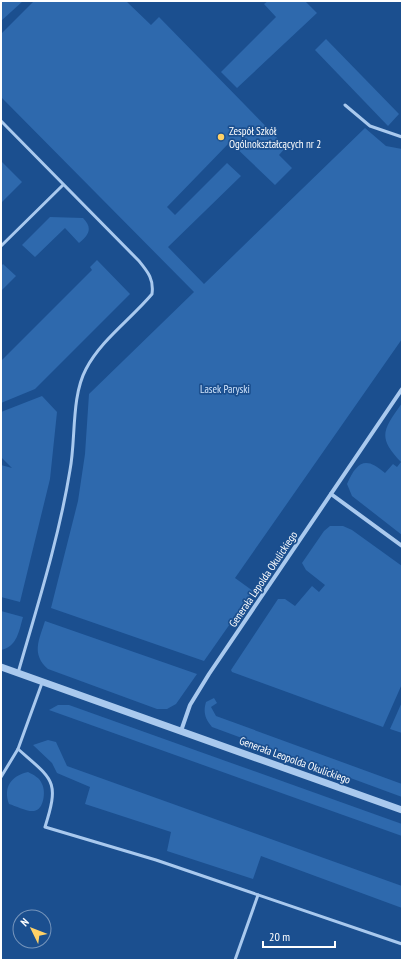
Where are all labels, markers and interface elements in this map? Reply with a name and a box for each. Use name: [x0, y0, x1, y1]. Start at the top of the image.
place label: Zespół Szkół Ogólnokształcących nr 2: [229, 124, 321, 151]
marker: Zespół Szkół Ogólnokształcących nr 2: [216, 132, 226, 142]
park label: Lasek Paryski: [200, 382, 250, 396]
street label: Generała Lepolda Okulickiego: [226, 528, 300, 630]
street label: Generała Leopolda Okulickiego: [237, 733, 353, 787]
north arrow: [12, 909, 52, 949]
text: N: [18, 915, 32, 929]
scale bar: [263, 923, 335, 949]
text: 20 m: [269, 929, 290, 944]

